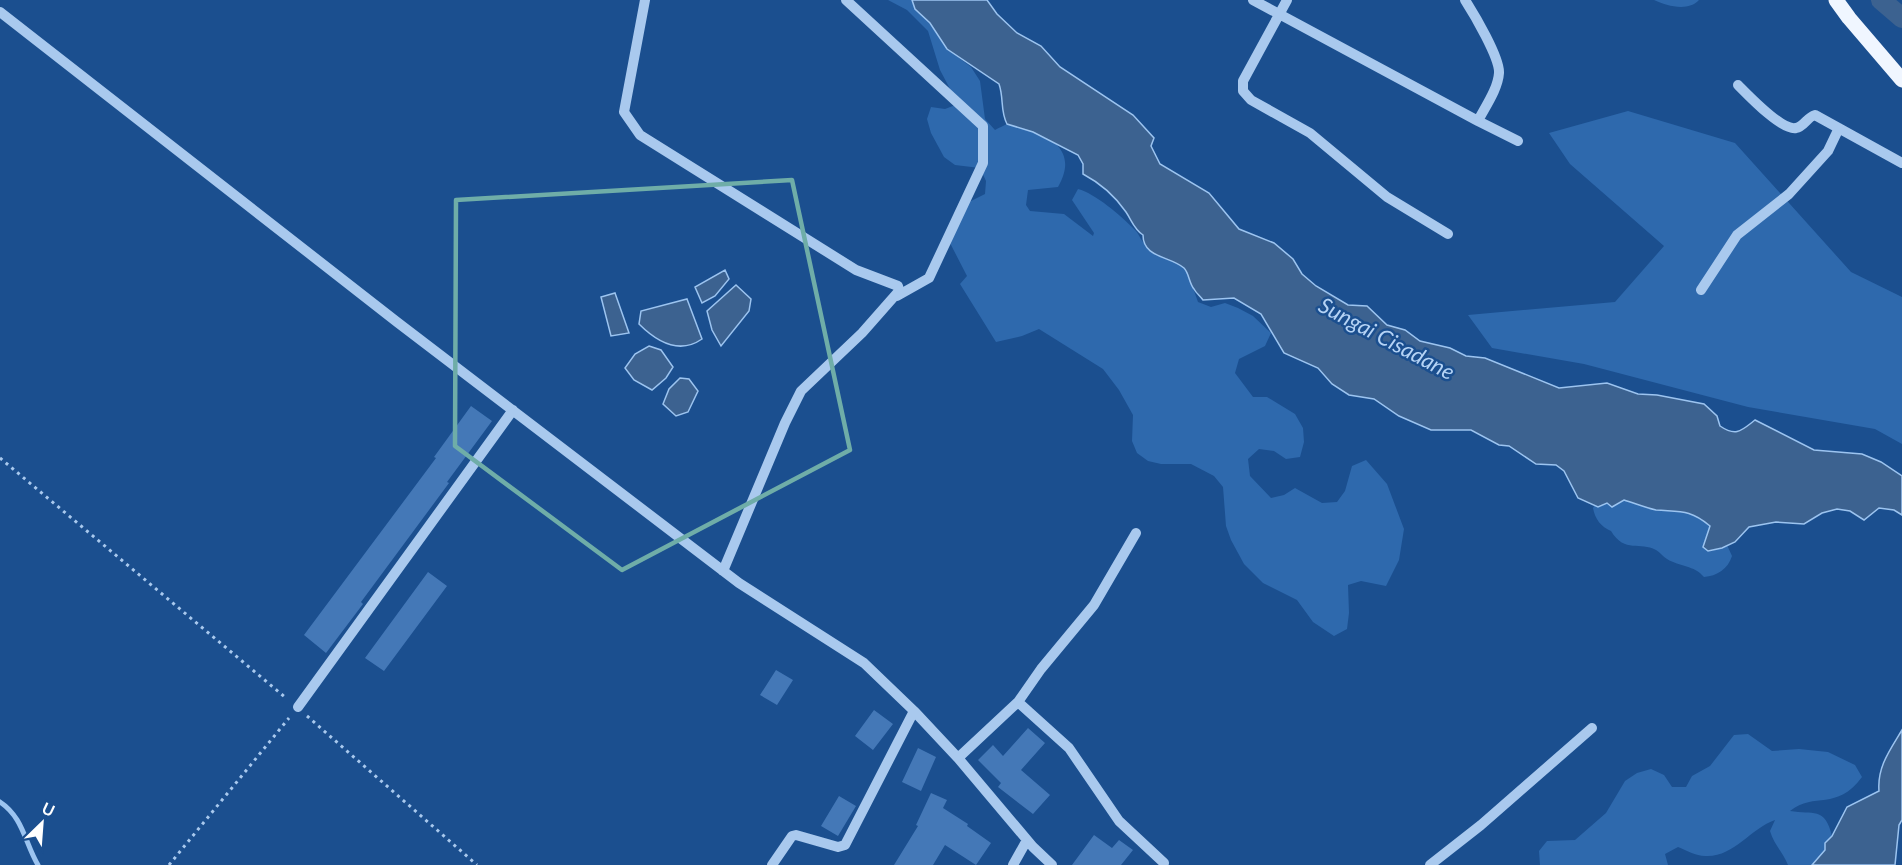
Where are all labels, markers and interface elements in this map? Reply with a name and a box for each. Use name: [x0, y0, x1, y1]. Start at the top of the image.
water label: Sungai Cisadane: [1314, 291, 1460, 385]
north arrow: [12, 793, 72, 853]
text: U: [39, 798, 58, 820]

